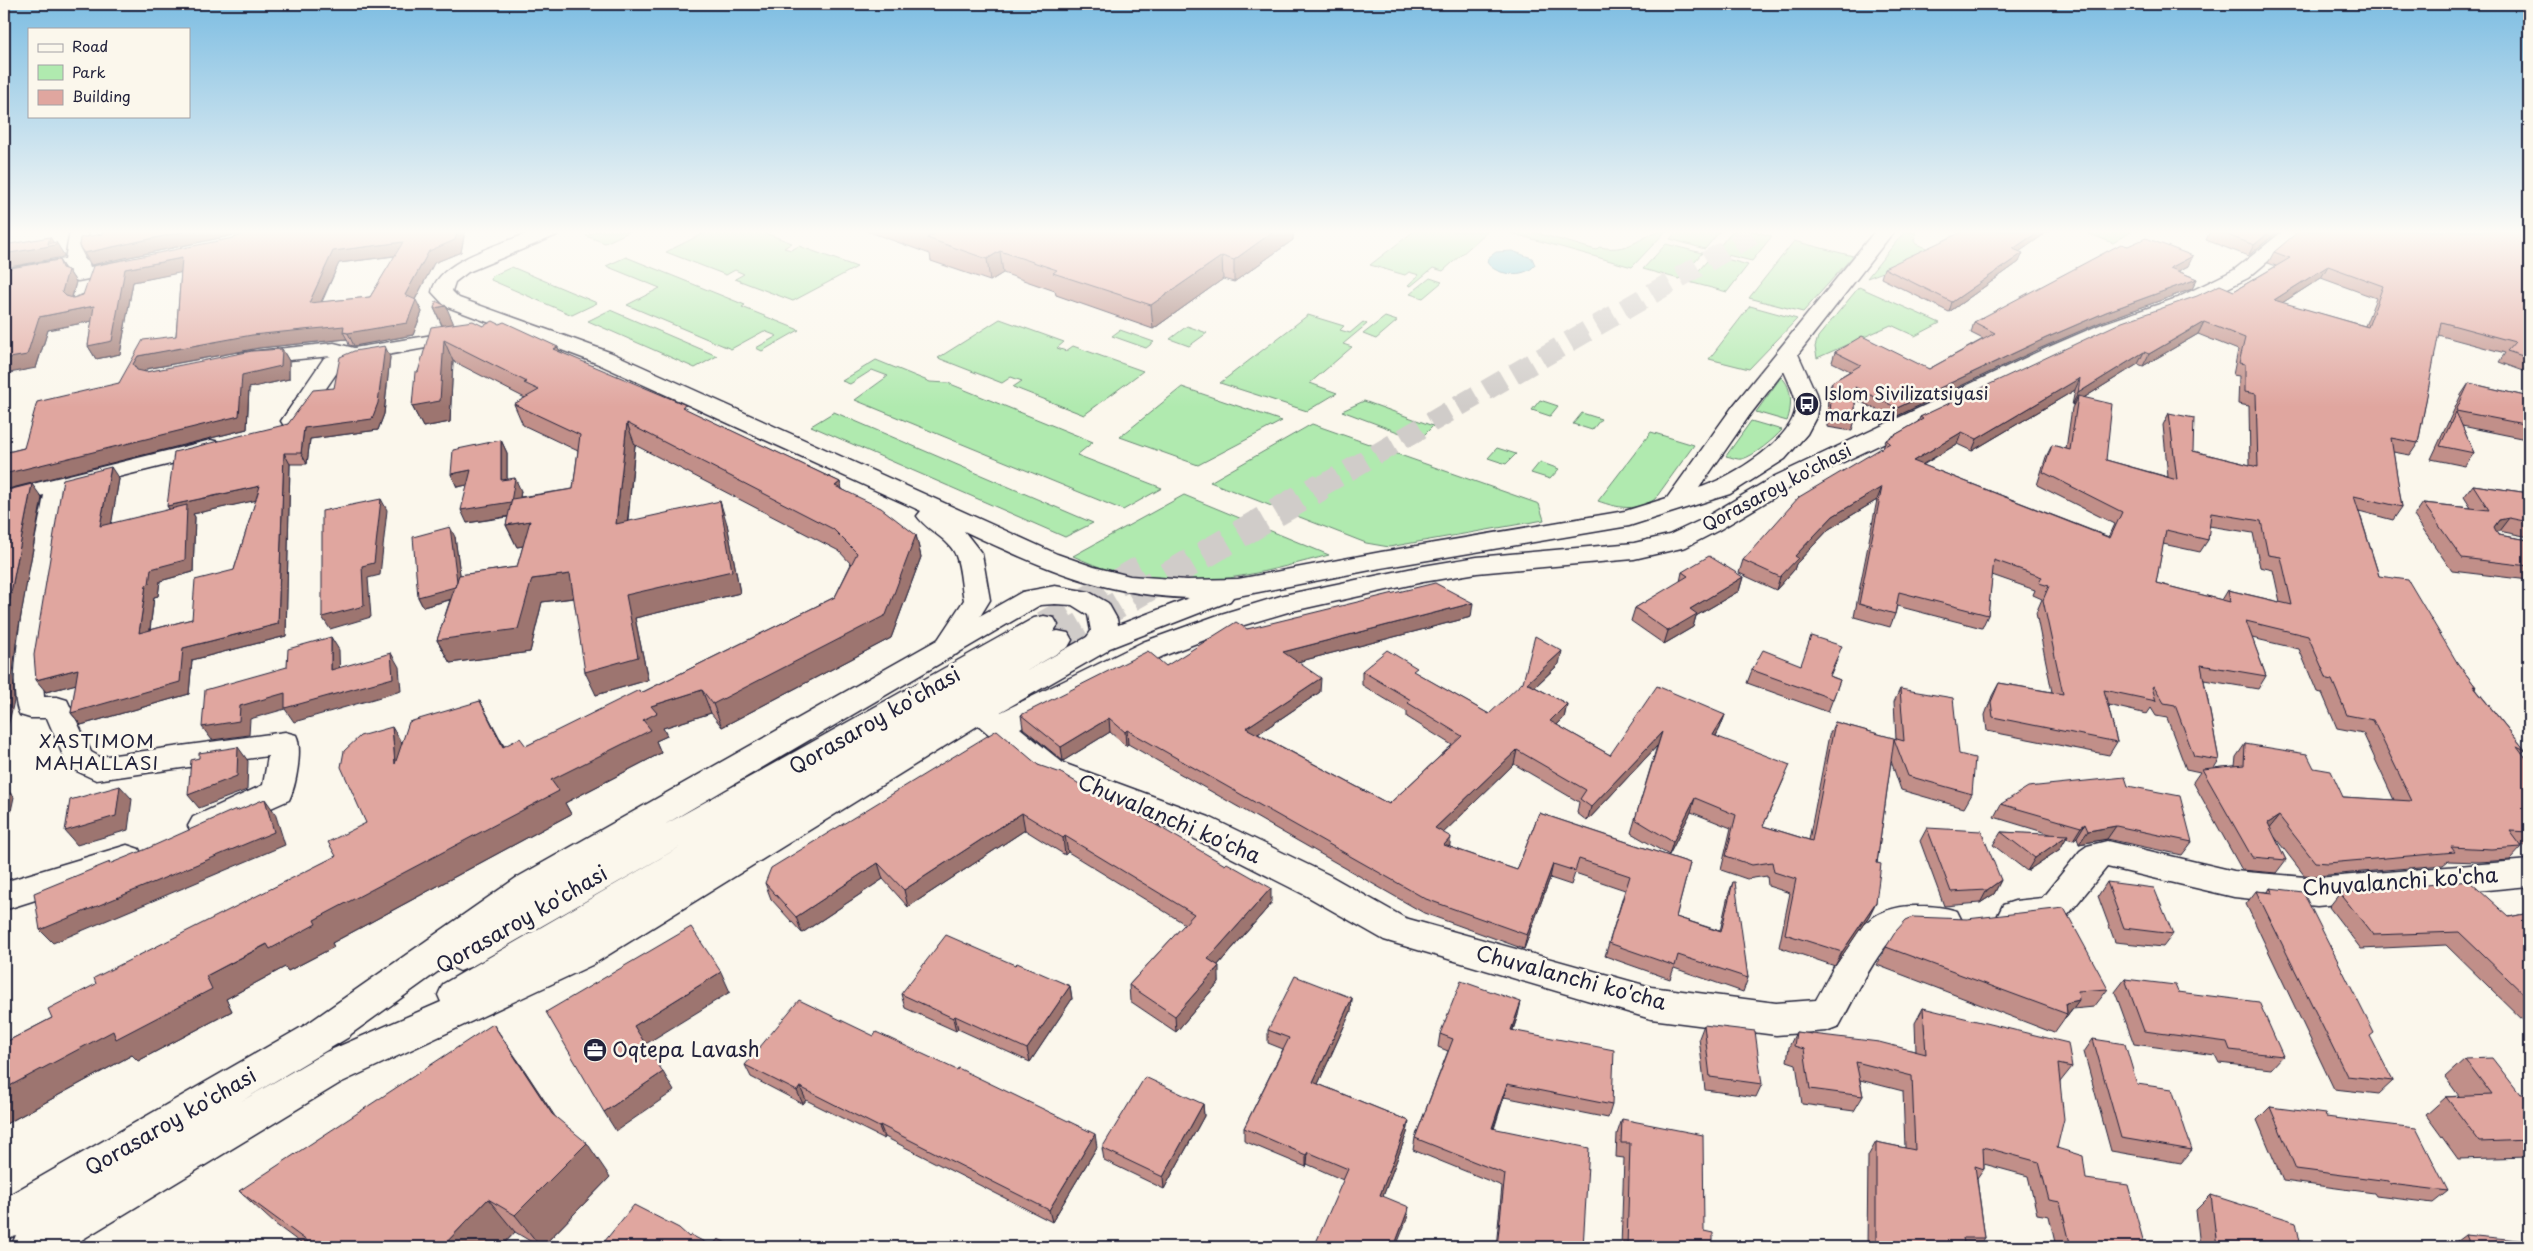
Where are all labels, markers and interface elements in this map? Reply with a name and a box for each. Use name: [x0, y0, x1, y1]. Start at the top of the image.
legend: [28, 28, 190, 118]
text: Road: [72, 34, 108, 57]
text: Park: [72, 60, 106, 83]
text: Building: [72, 84, 131, 107]
place label: Islom Sivilizatsiyasi markazi: [1824, 379, 1989, 427]
bus stop icon: Islom Sivilizatsiyasi markazi: [1794, 391, 1820, 417]
street label: Qorasaroy ko'chasi: [1697, 436, 1856, 538]
street label: Qorasaroy ko'chasi: [782, 657, 966, 781]
district label: XASTIMOM MAHALLASI: [35, 726, 159, 776]
street label: Chuvalanchi ko'cha: [1073, 764, 1266, 870]
street label: Qorasaroy ko'chasi: [429, 856, 613, 980]
street label: Chuvalanchi ko'cha: [2301, 857, 2499, 903]
street label: Chuvalanchi ko'cha: [1473, 935, 1670, 1017]
place label: Oqtepa Lavash: [612, 1032, 760, 1064]
office icon: Oqtepa Lavash: [582, 1037, 608, 1063]
street label: Qorasaroy ko'chasi: [78, 1058, 262, 1182]

